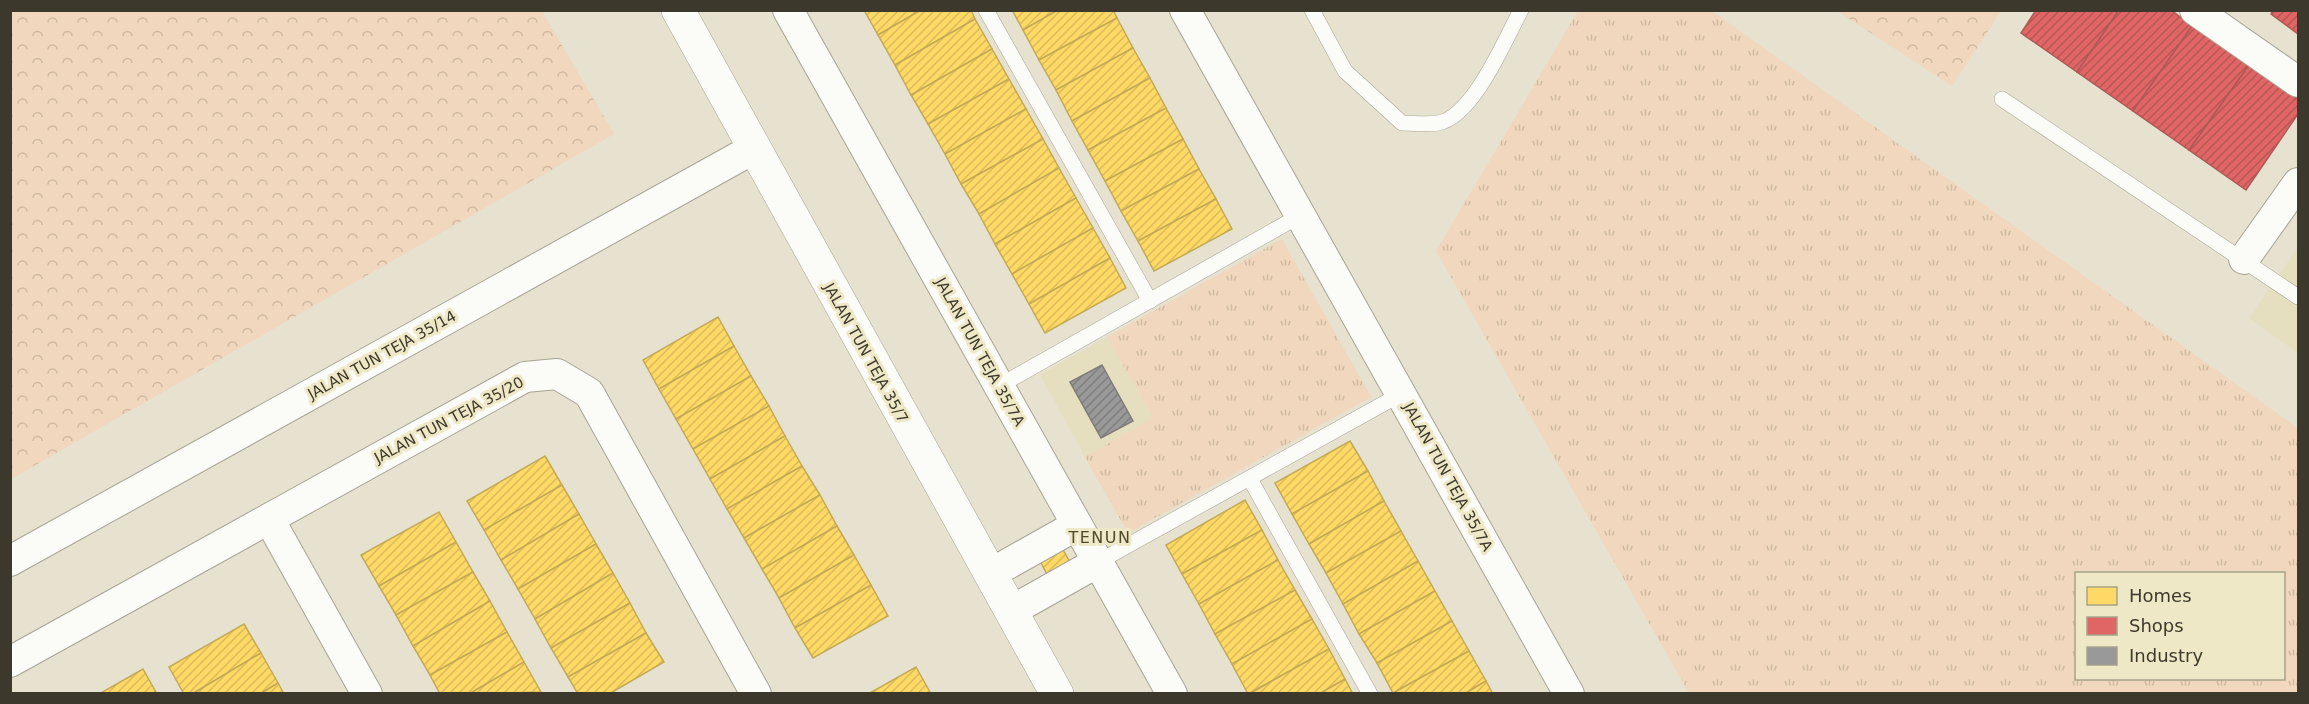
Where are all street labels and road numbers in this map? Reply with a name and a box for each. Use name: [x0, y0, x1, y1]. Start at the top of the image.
street label: JALAN TUN TEJA 35/7A: [931, 274, 1029, 430]
street label: JALAN TUN TEJA 35/7: [820, 279, 912, 426]
street label: JALAN TUN TEJA 35/14: [304, 307, 459, 404]
street label: JALAN TUN TEJA 35/20: [370, 373, 527, 468]
street label: JALAN TUN TEJA 35/7A: [1399, 399, 1497, 555]

